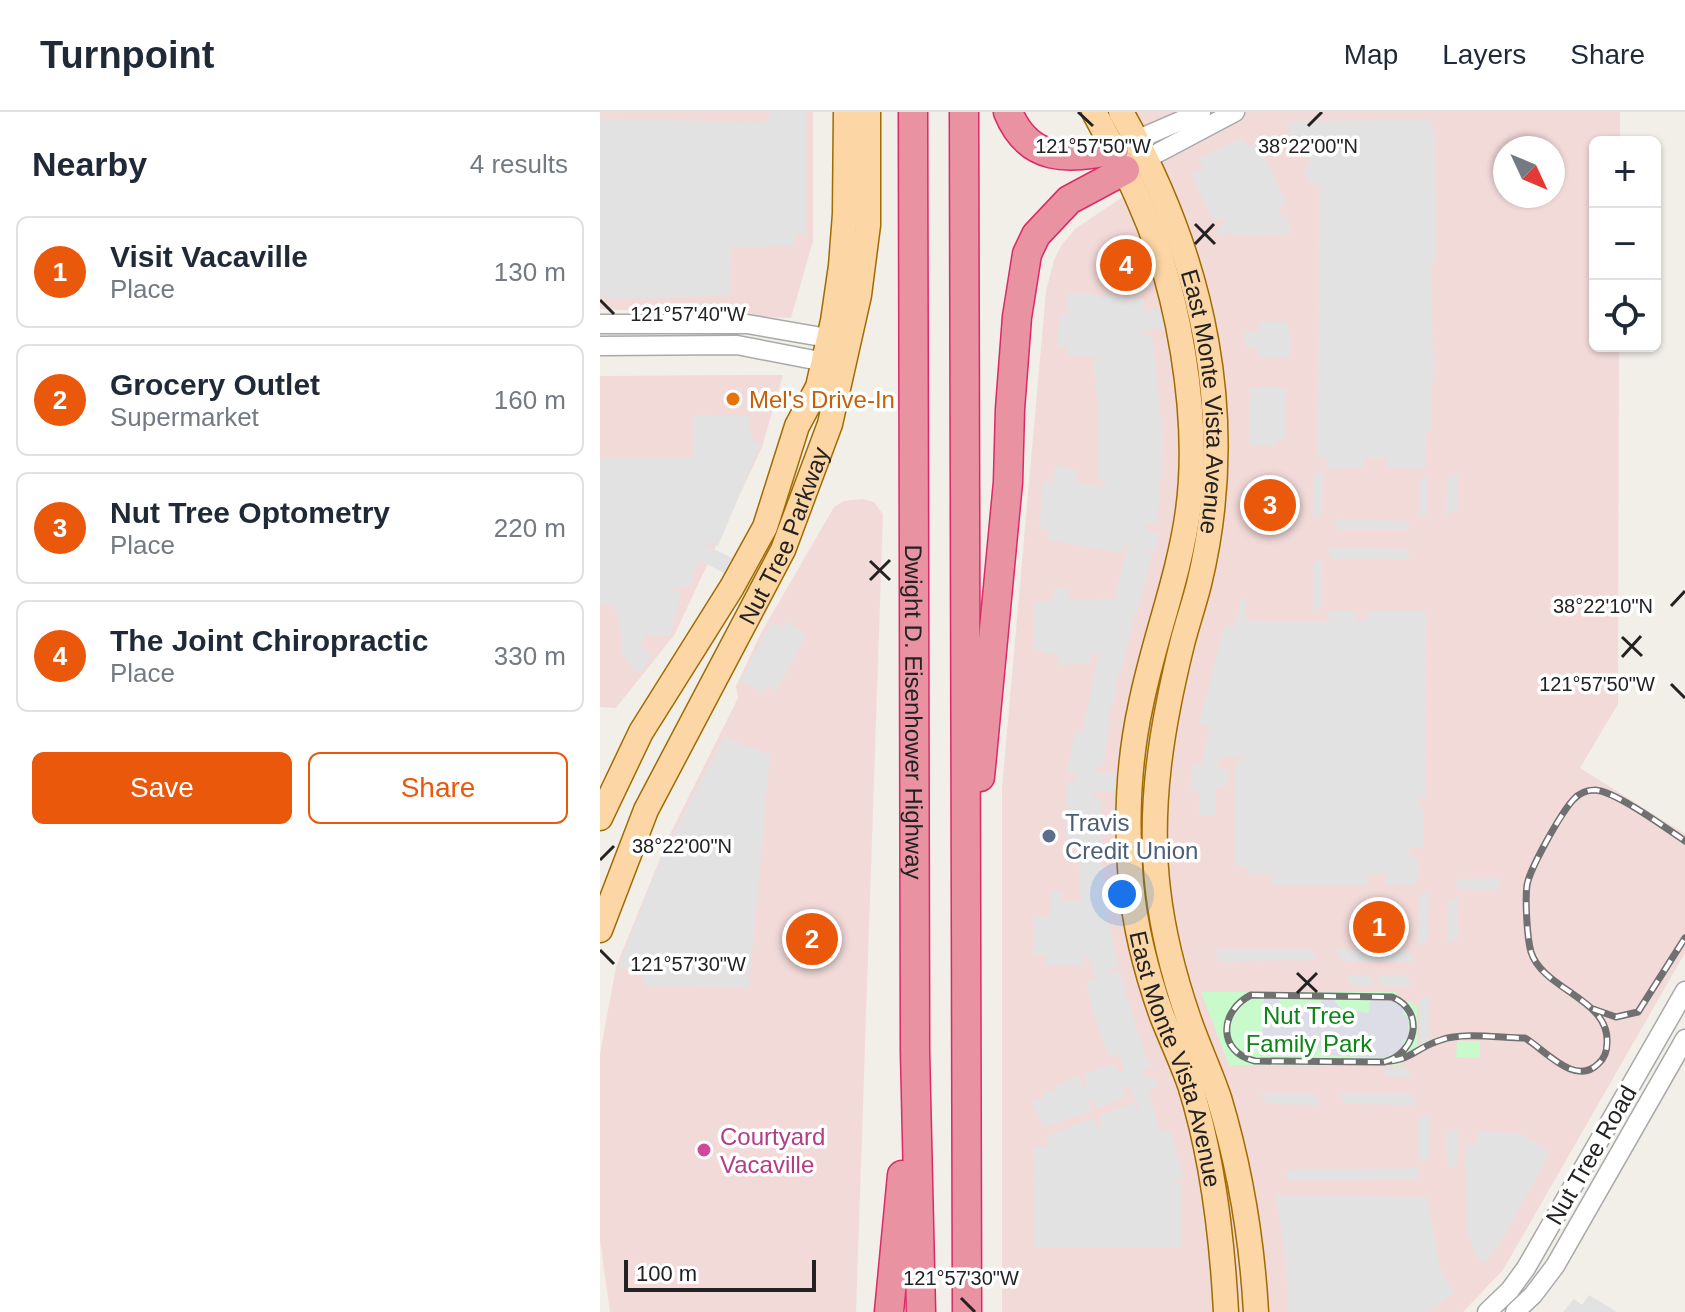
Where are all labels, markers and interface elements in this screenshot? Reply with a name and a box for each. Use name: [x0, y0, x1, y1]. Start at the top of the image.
text: Turnpoint: [40, 34, 214, 76]
text: Map: [1344, 39, 1398, 70]
text: Layers: [1442, 39, 1526, 70]
text: Share: [1570, 39, 1645, 70]
text: 121°57'50"W: [1035, 135, 1151, 157]
text: 38°22'00"N: [1258, 135, 1358, 157]
north arrow: [1493, 136, 1565, 208]
map controls: [1589, 136, 1661, 352]
button: +: [1589, 136, 1661, 208]
text: Nearby: [32, 145, 147, 183]
text: 4 results: [470, 149, 568, 179]
button: −: [1589, 208, 1661, 280]
pin: 4: [1100, 235, 1152, 295]
text: Visit Vacaville: [110, 240, 308, 273]
text: 1: [53, 257, 67, 287]
text: 130 m: [494, 257, 566, 287]
street label: East Monte Vista Avenue: [1176, 266, 1229, 536]
text: Place: [110, 274, 175, 304]
button: locate: [1589, 280, 1661, 352]
text: 121°57'40"W: [630, 303, 746, 325]
text: Grocery Outlet: [110, 368, 320, 401]
text: 2: [53, 385, 67, 415]
text: 160 m: [494, 385, 566, 415]
place label: Mel's Drive-In: [749, 386, 895, 413]
marker: Mel's Drive-In: [724, 390, 742, 408]
text: Supermarket: [110, 402, 259, 432]
street label: Nut Tree Parkway: [733, 443, 834, 629]
pin: 3: [1244, 475, 1296, 535]
text: Nut Tree Optometry: [110, 496, 390, 529]
text: 3: [53, 513, 67, 543]
text: 220 m: [494, 513, 566, 543]
text: Place: [110, 530, 175, 560]
street label: Dwight D. Eisenhower Highway: [900, 544, 928, 880]
text: 38°22'10"N: [1553, 595, 1653, 617]
text: The Joint Chiropractic: [110, 624, 428, 657]
text: 4: [53, 641, 67, 671]
text: 330 m: [494, 641, 566, 671]
text: Place: [110, 658, 175, 688]
text: 121°57'50"W: [1539, 673, 1655, 695]
button: Save: [32, 752, 292, 824]
button: Share: [308, 752, 568, 824]
place label: Travis Credit Union: [1065, 809, 1198, 864]
marker: Travis Credit Union: [1040, 827, 1058, 845]
text: 38°22'00"N: [632, 835, 732, 857]
your location: [1102, 874, 1142, 914]
pin: 1: [1353, 897, 1405, 957]
pin: 2: [786, 909, 838, 969]
street label: East Monte Vista Avenue: [1125, 928, 1227, 1189]
text: 121°57'30"W: [630, 953, 746, 975]
park label: Nut Tree Family Park: [1246, 1002, 1373, 1057]
street label: Nut Tree Road: [1540, 1081, 1642, 1229]
place label: Courtyard Vacaville: [720, 1123, 825, 1178]
marker: Courtyard Vacaville: [695, 1141, 713, 1159]
scale bar: [624, 1256, 816, 1292]
text: 100 m: [636, 1261, 697, 1286]
text: 121°57'30"W: [903, 1267, 1019, 1289]

